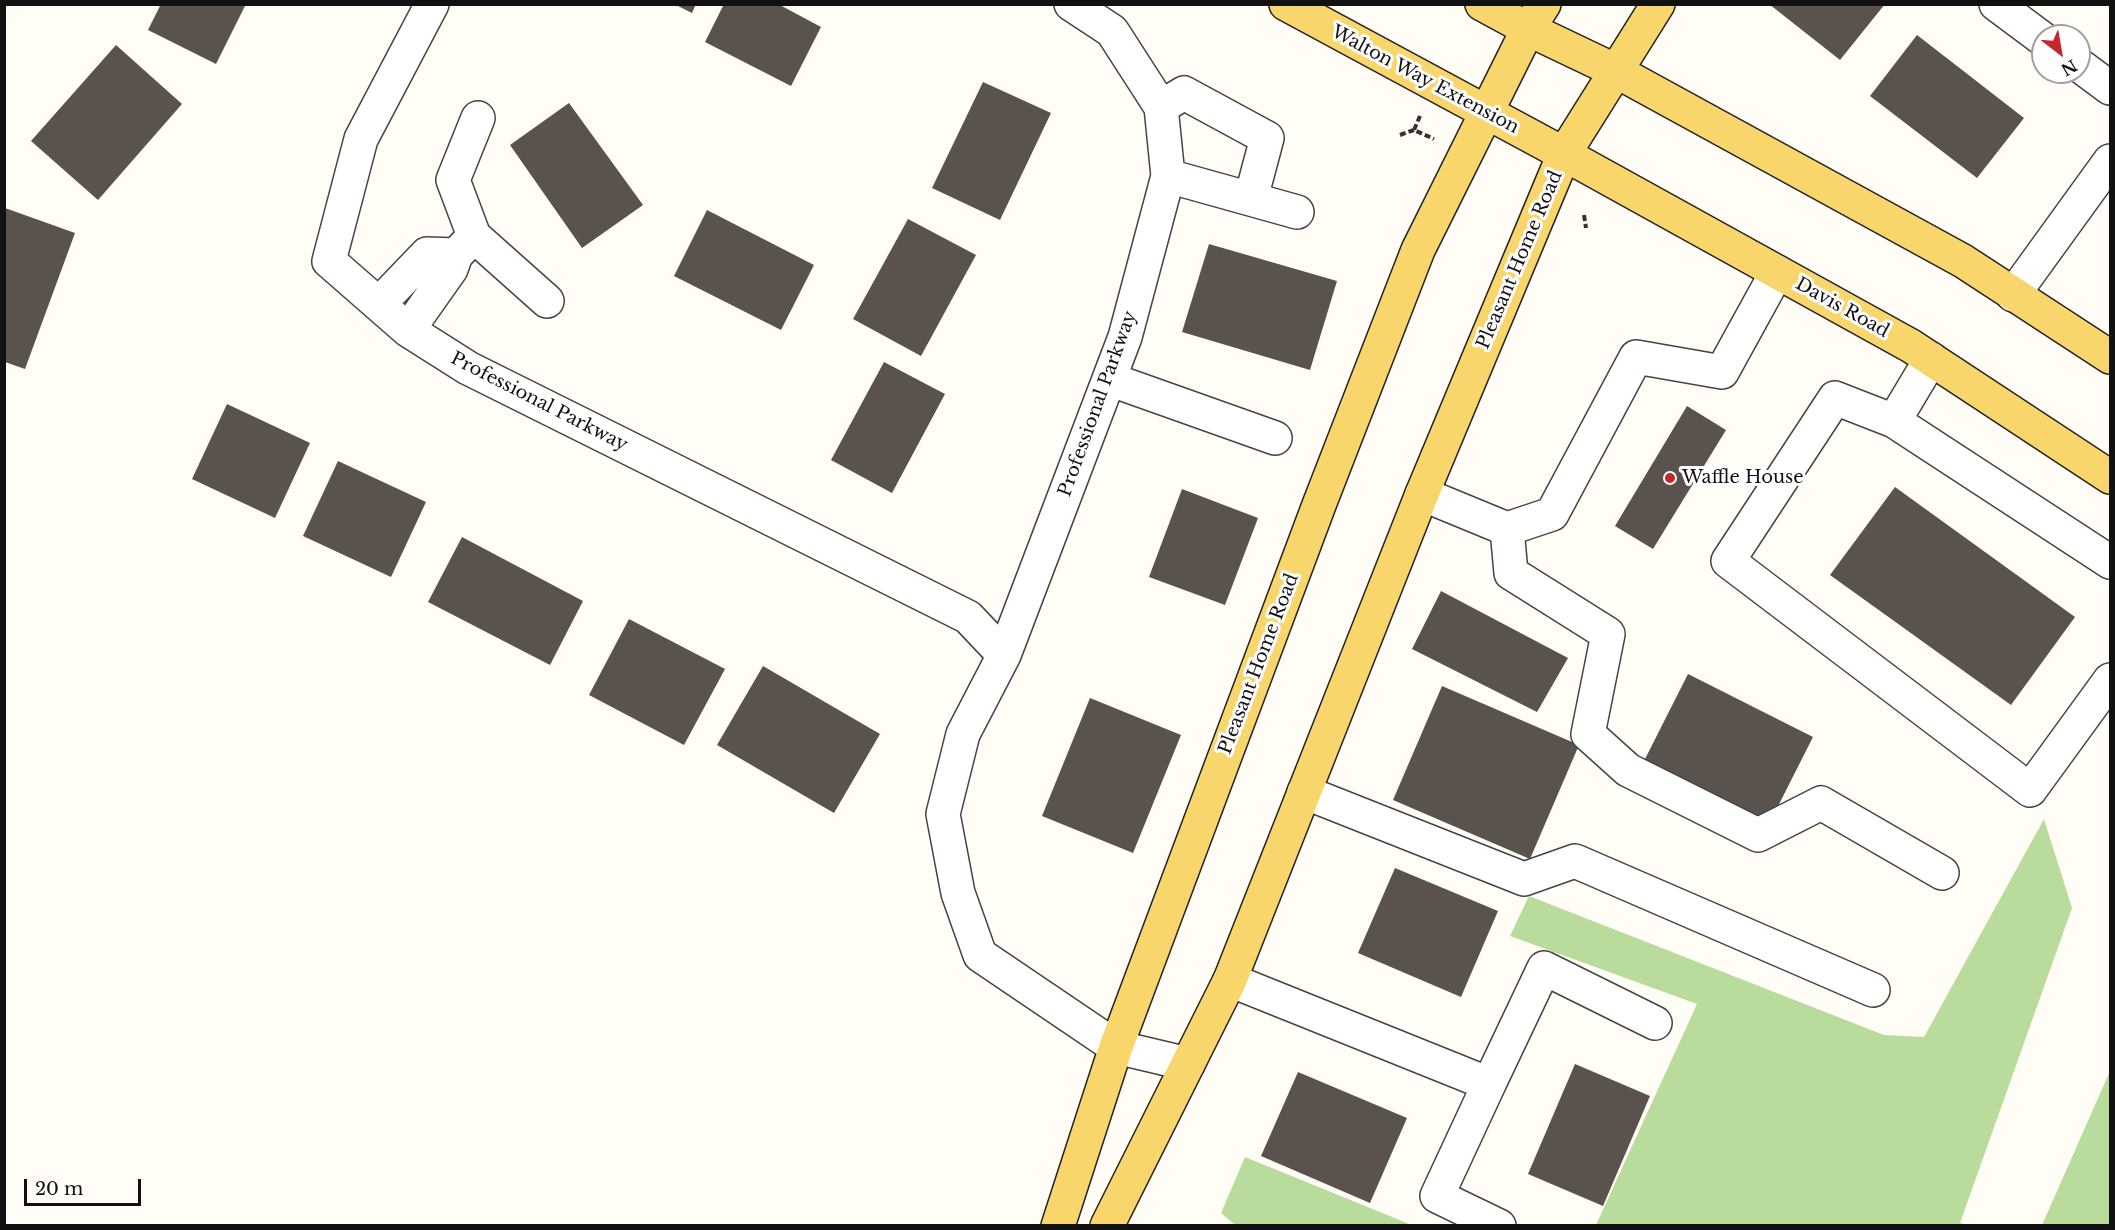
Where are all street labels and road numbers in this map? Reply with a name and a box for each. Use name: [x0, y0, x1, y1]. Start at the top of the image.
street label: Walton Way Extension: [1327, 21, 1523, 139]
street label: Pleasant Home Road: [1473, 168, 1567, 352]
street label: Davis Road: [1791, 273, 1893, 343]
street label: Professional Parkway: [1054, 308, 1142, 500]
street label: Professional Parkway: [447, 348, 631, 456]
street label: Pleasant Home Road: [1215, 571, 1303, 757]

